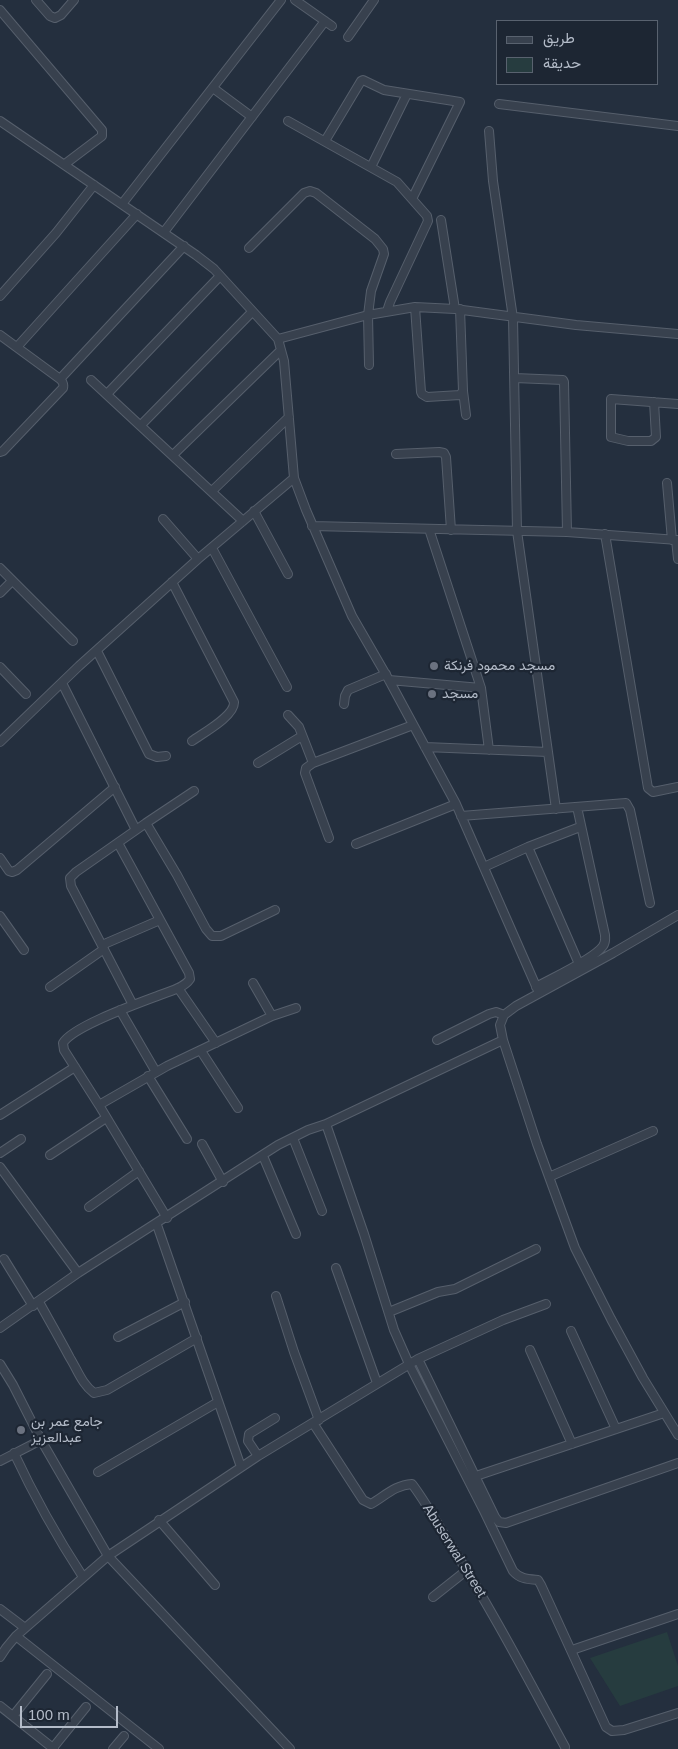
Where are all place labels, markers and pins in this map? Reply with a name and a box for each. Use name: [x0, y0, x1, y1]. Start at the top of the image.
place label: مسجد محمود فرنكة: [444, 658, 555, 674]
marker: مسجد محمود فرنكة: [428, 660, 440, 672]
place label: مسجد: [442, 686, 478, 702]
marker: مسجد: [426, 688, 438, 700]
place label: جامع عمر بن عبدالعزيز: [31, 1414, 103, 1446]
marker: جامع عمر بن عبدالعزيز: [15, 1424, 27, 1436]

